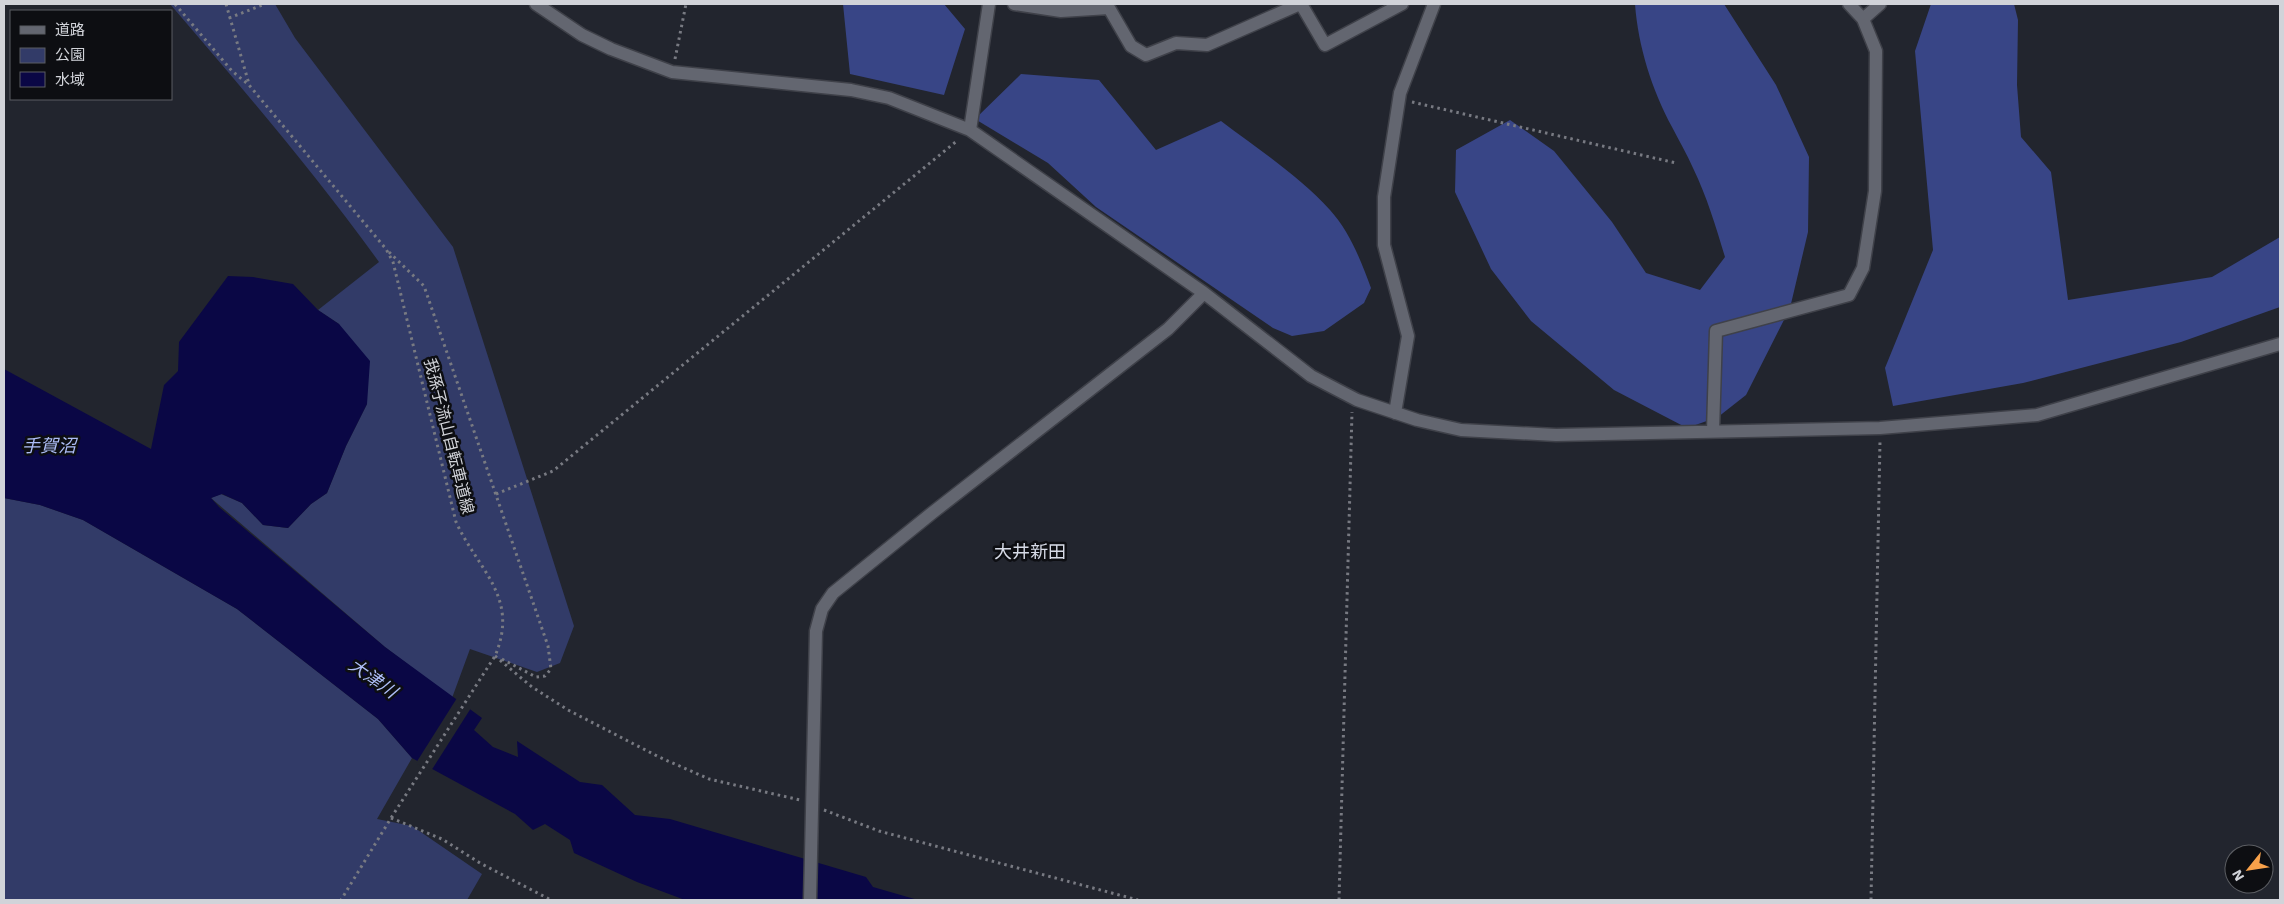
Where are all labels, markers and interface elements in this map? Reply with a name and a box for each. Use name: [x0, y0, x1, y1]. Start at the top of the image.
legend: [10, 10, 172, 100]
text: 道路: [55, 21, 85, 39]
text: 公園: [55, 46, 85, 64]
text: 水域: [55, 71, 85, 89]
street label: 我孫子流山自転車道線: [420, 356, 478, 516]
water label: 手賀沼: [22, 435, 79, 456]
district label: 大井新田: [994, 541, 1066, 562]
water label: 大津川: [345, 654, 403, 703]
north arrow: [2224, 844, 2274, 894]
text: N: [2228, 867, 2247, 884]

